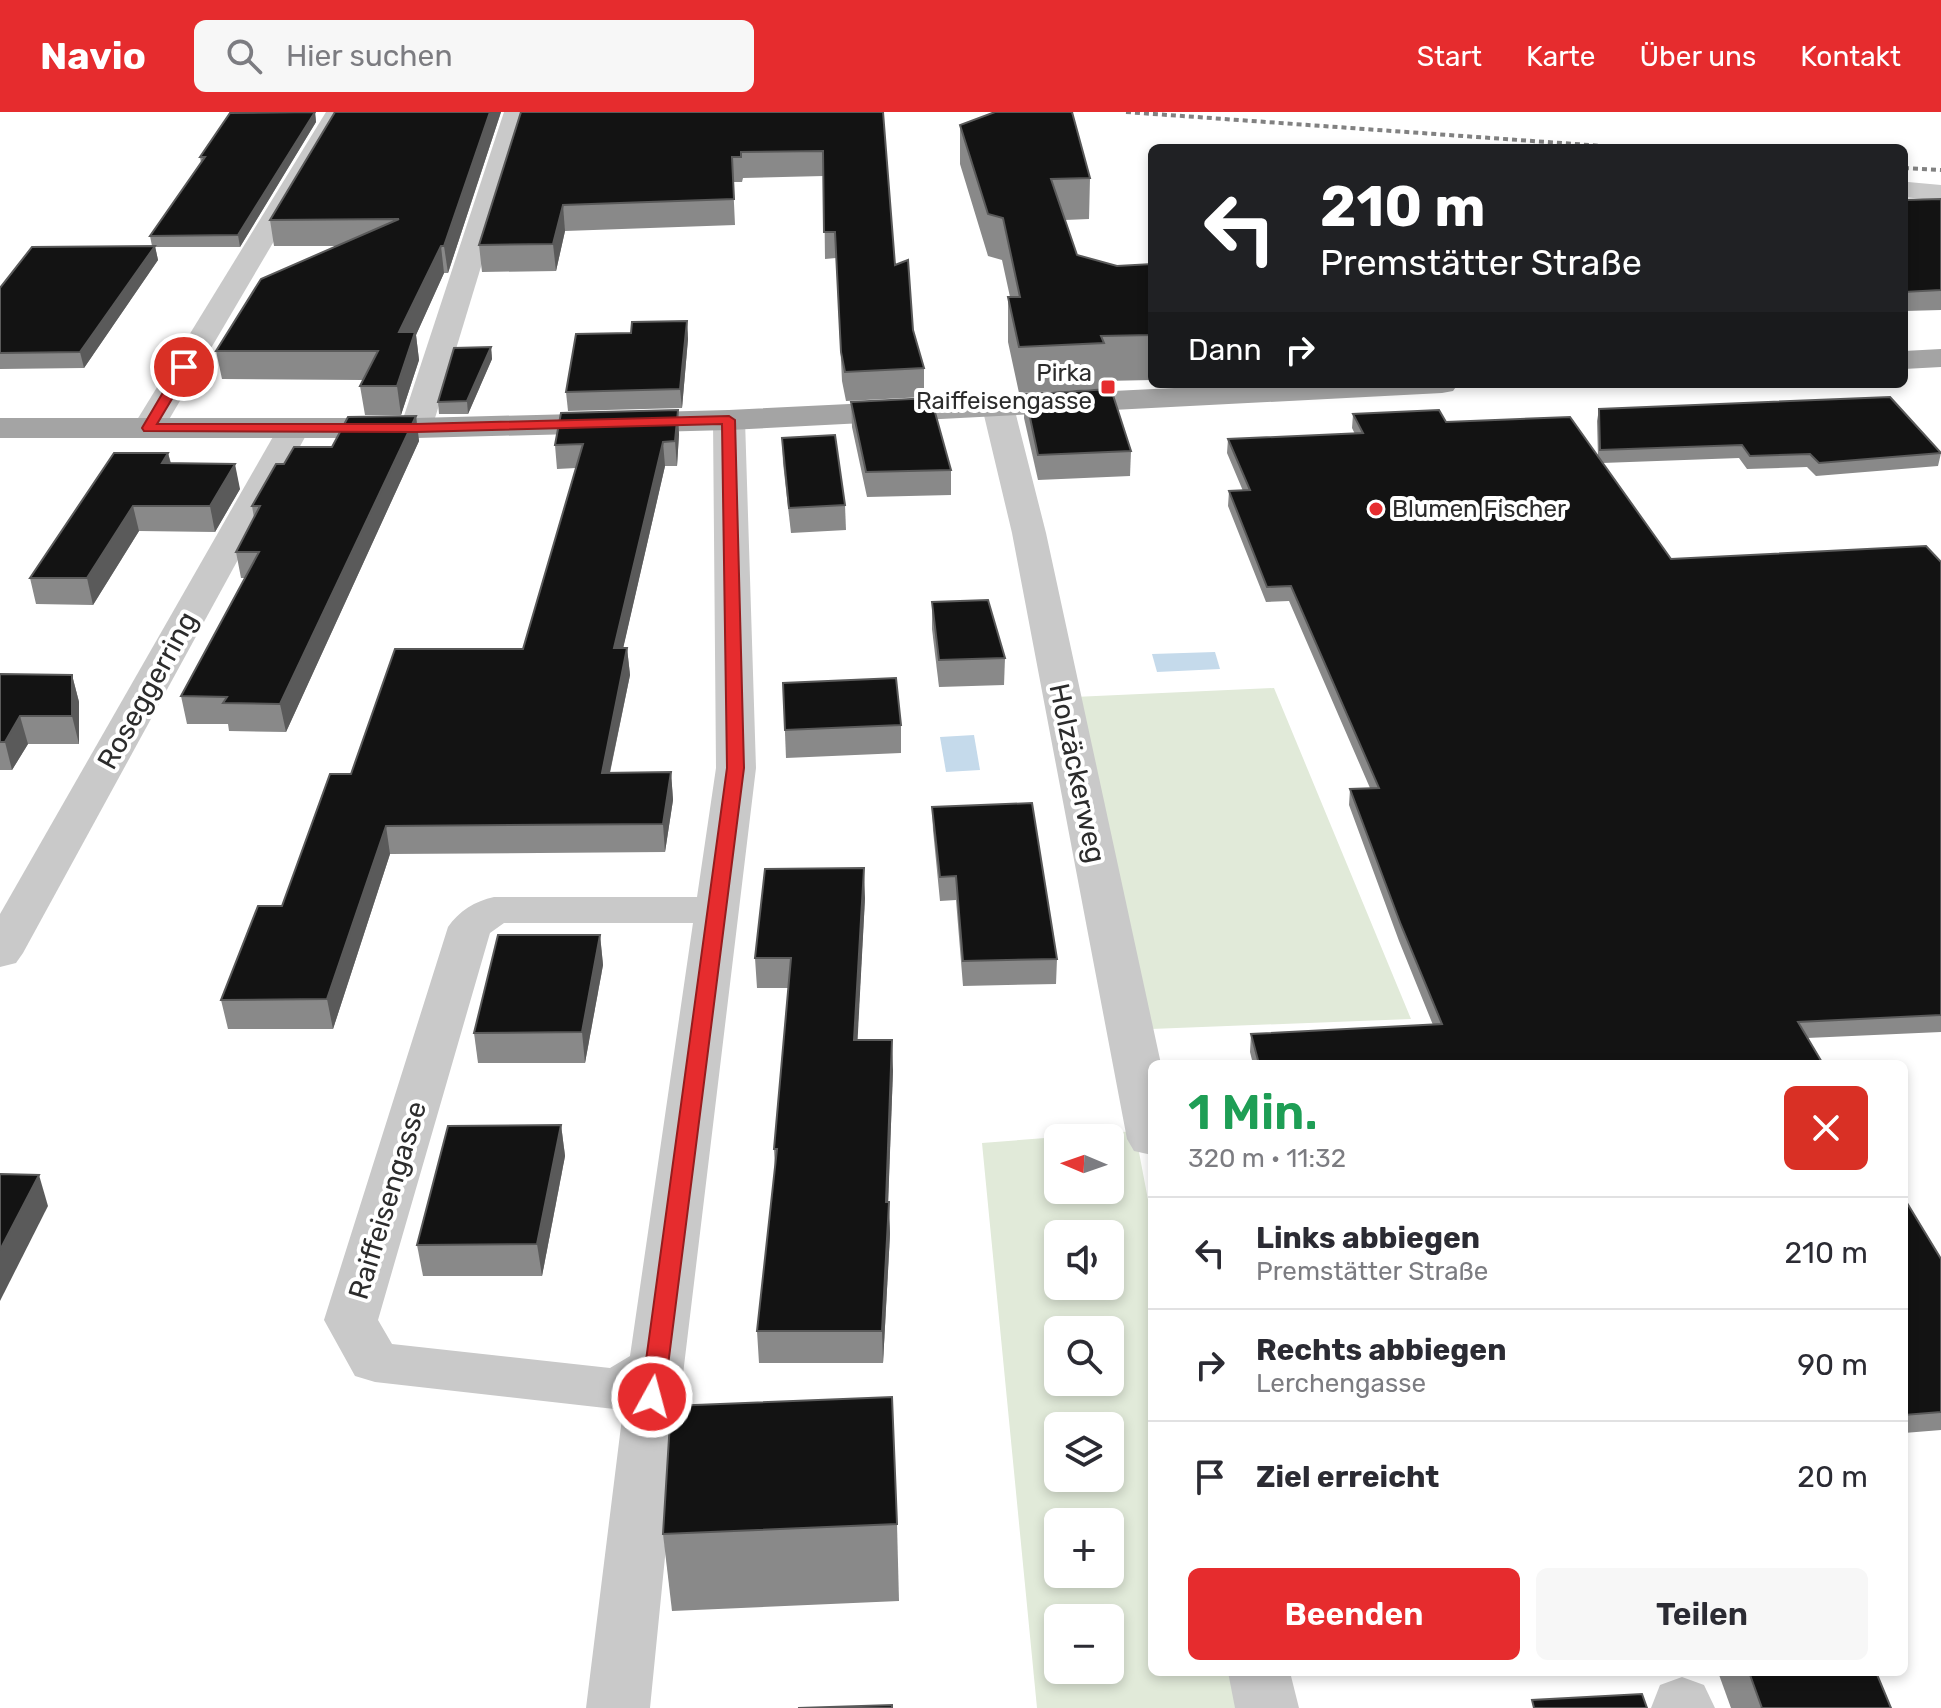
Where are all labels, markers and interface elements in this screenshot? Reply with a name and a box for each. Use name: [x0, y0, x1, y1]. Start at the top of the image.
search box: [194, 20, 754, 92]
text: Navio: [40, 33, 146, 79]
icon: search: [222, 34, 266, 78]
text: Hier suchen: [286, 38, 453, 74]
text: Start: [1417, 40, 1482, 73]
text: Karte: [1526, 40, 1595, 73]
text: Über uns: [1639, 40, 1756, 73]
text: Kontakt: [1800, 40, 1901, 73]
text: 210 m: [1320, 174, 1486, 240]
icon: left: [1188, 176, 1292, 280]
text: Premstätter Straße: [1320, 241, 1642, 284]
icon: right: [1278, 328, 1322, 372]
text: Dann: [1188, 332, 1262, 368]
pin: [150, 333, 218, 401]
icon: arrive: [162, 345, 206, 389]
place label: Pirka Raiffeisengasse: [916, 359, 1092, 415]
marker: Pirka Raiffeisengasse: [1099, 378, 1117, 396]
place label: Blumen Fischer: [1392, 495, 1566, 523]
marker: Blumen Fischer: [1367, 500, 1385, 518]
street label: Roseggerring: [91, 606, 204, 775]
street label: Holzäckerweg: [1042, 680, 1113, 866]
text: 1 Min.: [1188, 1084, 1318, 1141]
button: close: [1784, 1086, 1868, 1170]
street label: Raiffeisengasse: [342, 1097, 433, 1303]
north arrow: [1044, 1124, 1124, 1204]
map controls: [1044, 1124, 1124, 1684]
text: 320 m · 11:32: [1188, 1143, 1346, 1174]
button: sound: [1044, 1220, 1124, 1300]
text: Links abbiegen: [1256, 1220, 1480, 1256]
icon: left: [1188, 1231, 1232, 1275]
text: 210 m: [1784, 1235, 1868, 1271]
text: Premstätter Straße: [1256, 1256, 1488, 1287]
button: search: [1044, 1316, 1124, 1396]
text: Rechts abbiegen: [1256, 1332, 1506, 1368]
icon: right: [1188, 1343, 1232, 1387]
text: 90 m: [1797, 1347, 1868, 1383]
position arrow: [610, 1355, 694, 1439]
text: Lerchengasse: [1256, 1368, 1426, 1399]
button: layers: [1044, 1412, 1124, 1492]
icon: arrive: [1188, 1455, 1232, 1499]
text: Ziel erreicht: [1256, 1459, 1439, 1495]
text: 20 m: [1797, 1459, 1868, 1495]
button: +: [1044, 1508, 1124, 1588]
button: Beenden: [1188, 1568, 1520, 1660]
button: Teilen: [1536, 1568, 1868, 1660]
button: −: [1044, 1604, 1124, 1684]

